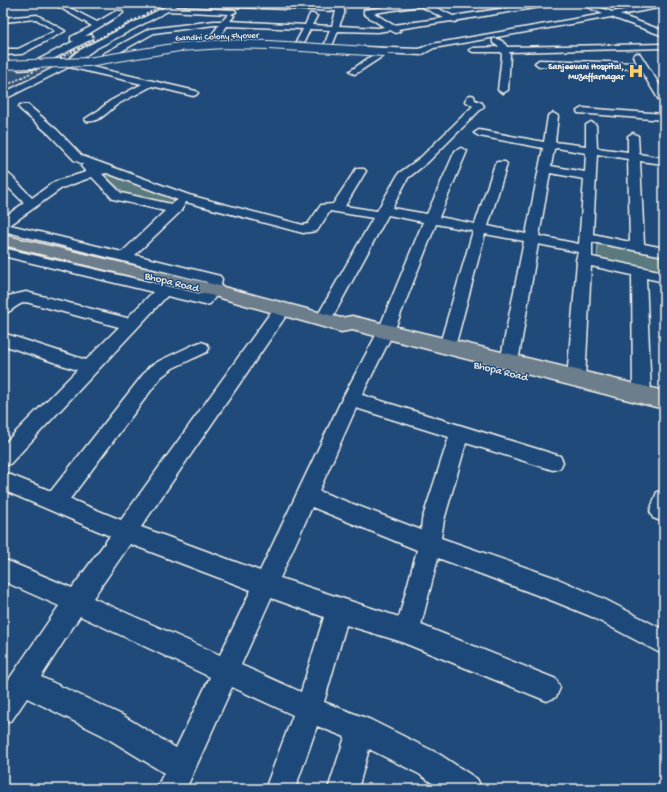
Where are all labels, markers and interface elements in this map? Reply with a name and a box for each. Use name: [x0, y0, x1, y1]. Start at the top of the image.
street label: Gandhi Colony Flyover: [175, 31, 260, 44]
place label: Sanjeevani Hospital, Muzaffarnagar: [548, 62, 626, 83]
hospital icon: Sanjeevani Hospital, Muzaffarnagar: [627, 62, 645, 80]
street label: Bhopa Road: [142, 270, 201, 296]
street label: Bhopa Road: [471, 359, 530, 385]

